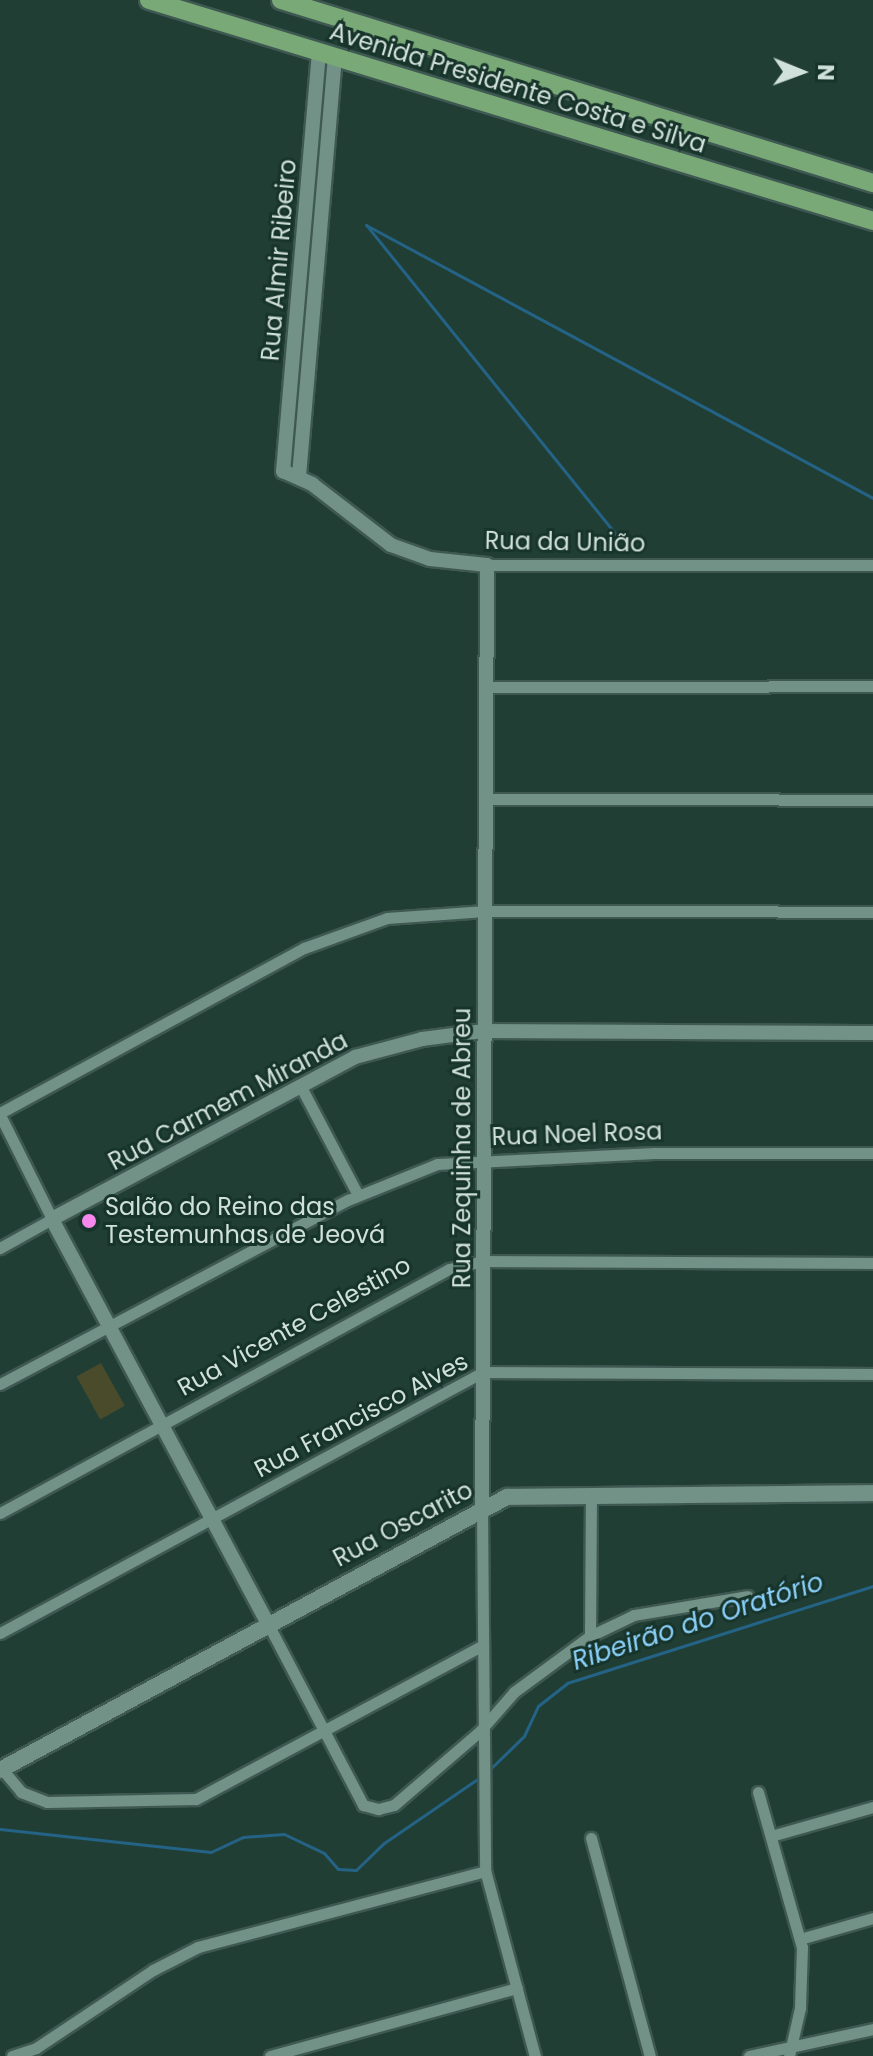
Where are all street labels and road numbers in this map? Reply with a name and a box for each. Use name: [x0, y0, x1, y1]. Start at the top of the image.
street label: Avenida Presidente Costa e Silva: [326, 17, 710, 159]
street label: Rua Almir Ribeiro: [256, 158, 302, 362]
street label: Rua da União: [485, 526, 645, 558]
street label: Rua Zequinha de Abreu: [448, 1008, 476, 1288]
street label: Rua Carmem Miranda: [104, 1026, 352, 1176]
street label: Rua Noel Rosa: [491, 1117, 663, 1151]
street label: Rua Vicente Celestino: [173, 1250, 415, 1402]
street label: Rua Francisco Alves: [249, 1347, 473, 1483]
street label: Rua Oscarito: [328, 1475, 478, 1573]

